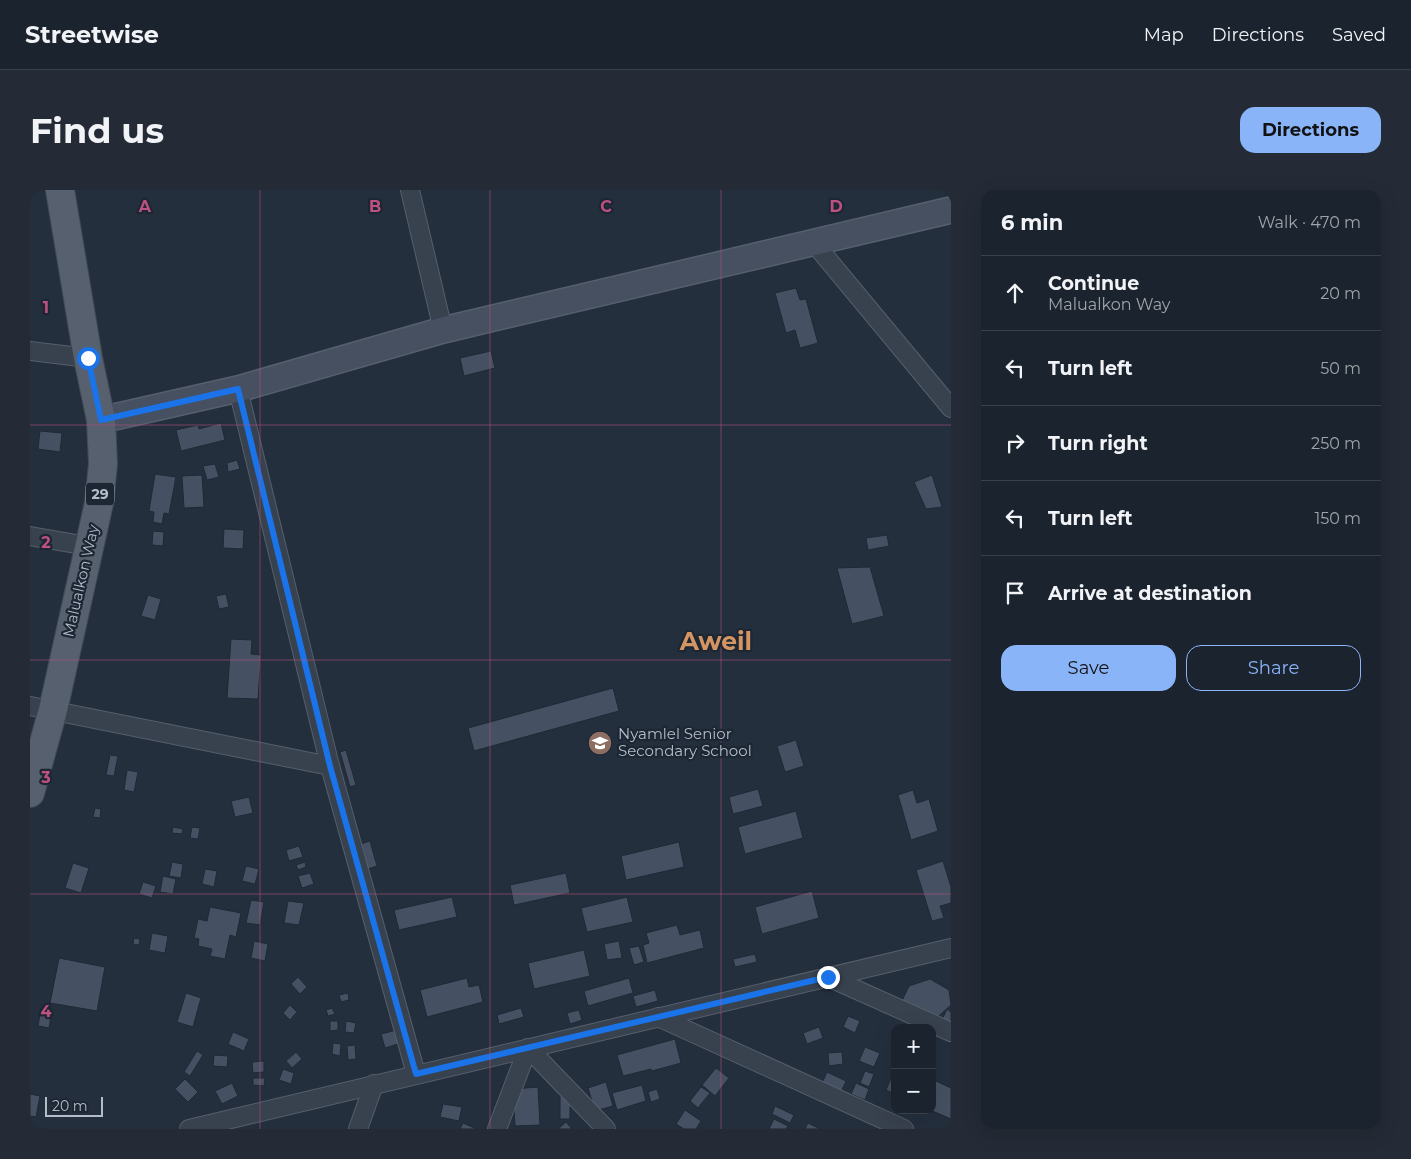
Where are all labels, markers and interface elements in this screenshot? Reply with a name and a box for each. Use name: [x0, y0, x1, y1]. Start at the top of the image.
text: Streetwise: [25, 20, 159, 49]
text: Map: [1144, 24, 1184, 46]
text: Directions: [1212, 24, 1304, 46]
text: Saved: [1332, 24, 1386, 46]
button: Directions: [1240, 107, 1381, 153]
text: Find us: [30, 109, 164, 152]
text: A: [138, 197, 152, 216]
text: B: [369, 197, 381, 216]
text: C: [600, 197, 612, 216]
text: D: [829, 197, 843, 216]
text: 6 min: [1001, 210, 1063, 235]
text: Walk · 470 m: [1258, 213, 1361, 232]
text: Continue: [1048, 272, 1139, 295]
icon: ahead: [1001, 279, 1029, 307]
text: 20 m: [1320, 284, 1361, 303]
text: Malualkon Way: [1048, 295, 1171, 314]
text: 1: [43, 298, 49, 317]
route start: [77, 347, 100, 370]
icon: left: [1001, 354, 1029, 382]
text: Turn left: [1048, 357, 1133, 380]
text: 50 m: [1320, 359, 1361, 378]
icon: right: [1001, 429, 1029, 457]
text: Turn right: [1048, 432, 1148, 455]
text: 250 m: [1311, 434, 1361, 453]
road number: 29: [86, 482, 114, 506]
icon: left: [1001, 504, 1029, 532]
text: Turn left: [1048, 507, 1133, 530]
text: 150 m: [1314, 509, 1361, 528]
street label: Malualkon Way: [58, 522, 103, 639]
text: 2: [41, 533, 51, 552]
icon: arrive: [1001, 579, 1029, 607]
text: Arrive at destination: [1048, 582, 1252, 605]
district label: Aweil: [679, 626, 752, 656]
button: Save: [1001, 645, 1176, 691]
button: Share: [1186, 645, 1361, 691]
place label: Nyamlel Senior Secondary School: [618, 724, 752, 760]
school or university icon: Nyamlel Senior Secondary School: [587, 730, 613, 756]
text: 3: [40, 768, 51, 787]
route end: [817, 966, 840, 989]
text: 4: [40, 1002, 52, 1021]
map controls: [891, 1024, 936, 1114]
button: +: [891, 1024, 936, 1069]
button: −: [891, 1069, 936, 1114]
scale bar: [45, 1094, 102, 1117]
text: 20 m: [52, 1097, 88, 1115]

